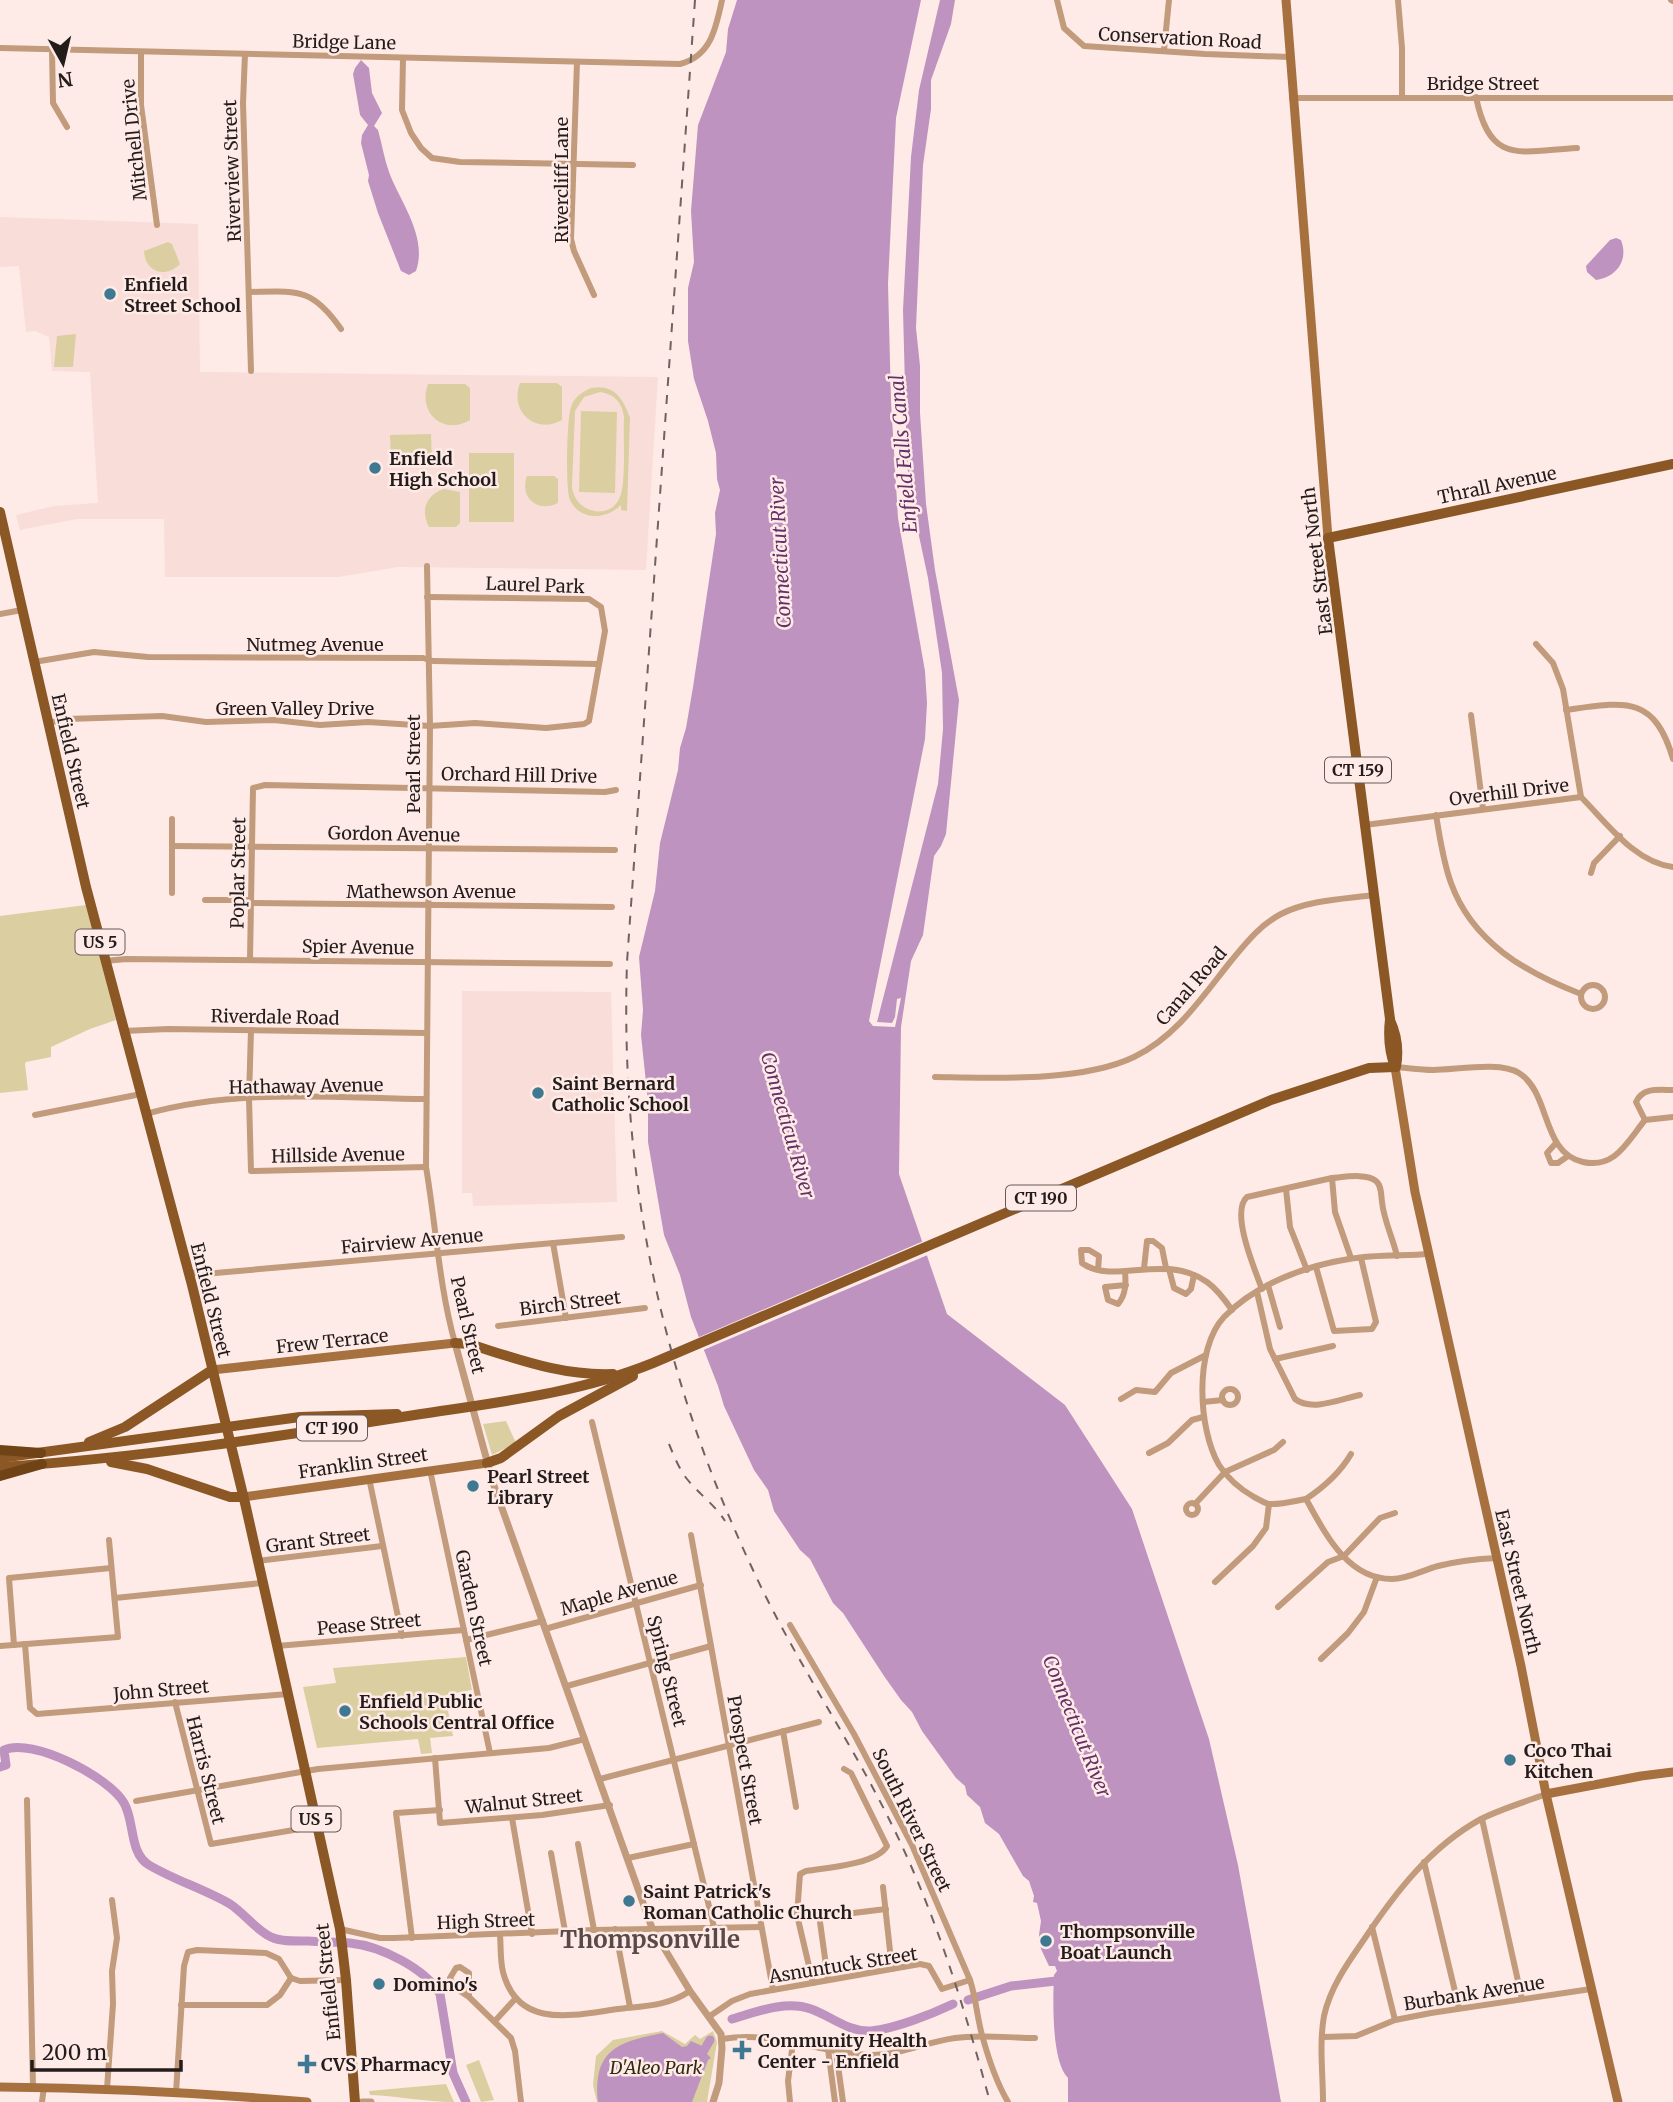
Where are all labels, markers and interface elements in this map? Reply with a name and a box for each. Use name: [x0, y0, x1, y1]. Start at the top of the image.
street label: Conservation Road: [1098, 22, 1262, 54]
north arrow: [28, 28, 98, 98]
street label: Bridge Lane: [292, 30, 396, 54]
text: N: [56, 67, 74, 93]
street label: Bridge Street: [1427, 72, 1539, 95]
street label: Mitchell Drive: [116, 78, 152, 202]
street label: Riverview Street: [218, 99, 246, 243]
street label: Rivercliff Lane: [550, 117, 573, 243]
place label: Enfield Street School: [124, 273, 241, 317]
marker: Enfield Street School: [102, 286, 118, 302]
water label: Enfield Falls Canal: [884, 374, 922, 534]
place label: Enfield High School: [389, 447, 497, 491]
marker: Enfield High School: [367, 460, 383, 476]
street label: Thrall Avenue: [1436, 461, 1558, 509]
water label: Connecticut River: [764, 477, 796, 629]
street label: East Street North: [1297, 486, 1337, 636]
street label: Laurel Park: [485, 572, 586, 598]
street label: Nutmeg Avenue: [246, 633, 384, 656]
street label: Enfield Street: [47, 691, 95, 811]
street label: Green Valley Drive: [216, 697, 374, 720]
street label: Pearl Street: [402, 714, 425, 814]
road number: CT 159: [1325, 758, 1391, 782]
street label: Orchard Hill Drive: [441, 762, 597, 788]
street label: Overhill Drive: [1448, 773, 1570, 811]
street label: Poplar Street: [226, 817, 250, 929]
street label: Gordon Avenue: [328, 821, 460, 847]
street label: Mathewson Avenue: [346, 880, 516, 903]
road number: US 5: [76, 930, 124, 954]
street label: Spier Avenue: [302, 935, 414, 959]
street label: Canal Road: [1151, 942, 1232, 1030]
street label: Riverdale Road: [210, 1004, 340, 1030]
water label: Connecticut River: [756, 1049, 820, 1201]
place label: Saint Bernard Catholic School: [552, 1072, 689, 1116]
street label: Hathaway Avenue: [229, 1073, 383, 1099]
marker: Saint Bernard Catholic School: [530, 1085, 546, 1101]
street label: Hillside Avenue: [271, 1142, 405, 1168]
road number: CT 190: [1006, 1186, 1076, 1210]
street label: Fairview Avenue: [340, 1223, 484, 1259]
street label: Enfield Street: [186, 1240, 236, 1360]
street label: Pearl Street: [446, 1274, 490, 1376]
street label: Birch Street: [518, 1285, 622, 1321]
street label: Frew Terrace: [275, 1324, 389, 1358]
road number: CT 190: [297, 1416, 367, 1440]
street label: Franklin Street: [297, 1443, 429, 1483]
place label: Pearl Street Library: [487, 1465, 590, 1509]
marker: Pearl Street Library: [465, 1478, 481, 1494]
street label: East Street North: [1490, 1507, 1546, 1657]
street label: Grant Street: [265, 1522, 371, 1558]
street label: Garden Street: [450, 1548, 498, 1668]
street label: Maple Avenue: [558, 1565, 680, 1621]
street label: Pease Street: [316, 1608, 422, 1640]
street label: Spring Street: [642, 1613, 692, 1729]
water label: Connecticut River: [1038, 1651, 1117, 1801]
street label: John Street: [111, 1674, 210, 1706]
place label: Enfield Public Schools Central Office: [359, 1690, 555, 1734]
street label: Prospect Street: [722, 1693, 768, 1827]
marker: Enfield Public Schools Central Office: [337, 1703, 353, 1719]
street label: Harris Street: [181, 1714, 231, 1826]
place label: Coco Thai Kitchen: [1524, 1739, 1612, 1783]
street label: South River Street: [867, 1744, 957, 1896]
marker: Coco Thai Kitchen: [1502, 1752, 1518, 1768]
street label: Walnut Street: [463, 1783, 584, 1819]
road number: US 5: [292, 1806, 340, 1831]
place label: Saint Patrick's Roman Catholic Church: [643, 1880, 852, 1924]
marker: Saint Patrick's Roman Catholic Church: [621, 1893, 637, 1909]
street label: High Street: [436, 1908, 536, 1934]
place label: Thompsonville Boat Launch: [1060, 1920, 1195, 1964]
street label: Enfield Street: [310, 1922, 346, 2042]
district label: Thompsonville: [560, 1924, 740, 1955]
marker: Thompsonville Boat Launch: [1038, 1933, 1054, 1949]
street label: Asnuntuck Street: [766, 1942, 919, 1988]
street label: Burbank Avenue: [1402, 1971, 1546, 2015]
place label: Domino's: [393, 1973, 478, 1996]
marker: Domino's: [371, 1976, 387, 1992]
scale bar: [32, 2028, 180, 2072]
place label: Community Health Center - Enfield: [758, 2029, 927, 2073]
text: 200 m: [42, 2039, 107, 2066]
marker: Community Health Center - Enfield: [732, 2040, 752, 2060]
place label: CVS Pharmacy: [321, 2053, 451, 2076]
marker: CVS Pharmacy: [299, 2056, 315, 2072]
park label: D'Aleo Park: [609, 2056, 702, 2079]

